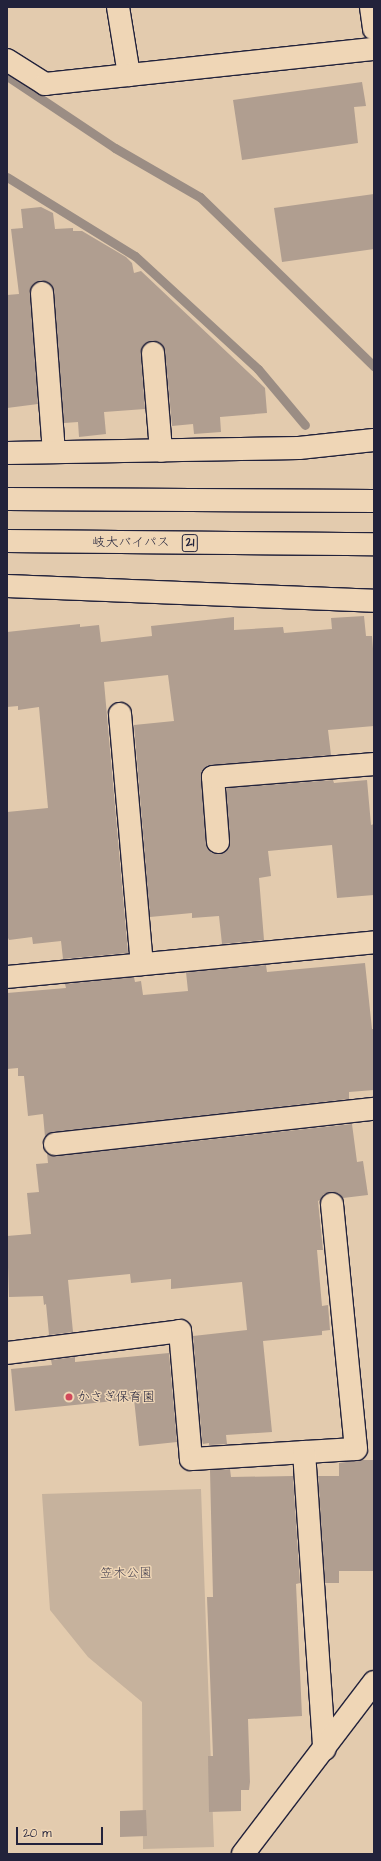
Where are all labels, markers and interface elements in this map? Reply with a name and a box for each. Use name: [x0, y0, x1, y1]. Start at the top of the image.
road number: 21: [181, 533, 199, 553]
street label: 岐大バイパス: [92, 534, 170, 550]
place label: かさぎ保育園: [77, 1389, 155, 1405]
marker: かさぎ保育園: [64, 1392, 74, 1402]
park label: 笠木公園: [100, 1565, 152, 1581]
scale bar: [18, 1819, 105, 1845]
text: 20 m: [23, 1825, 52, 1842]

